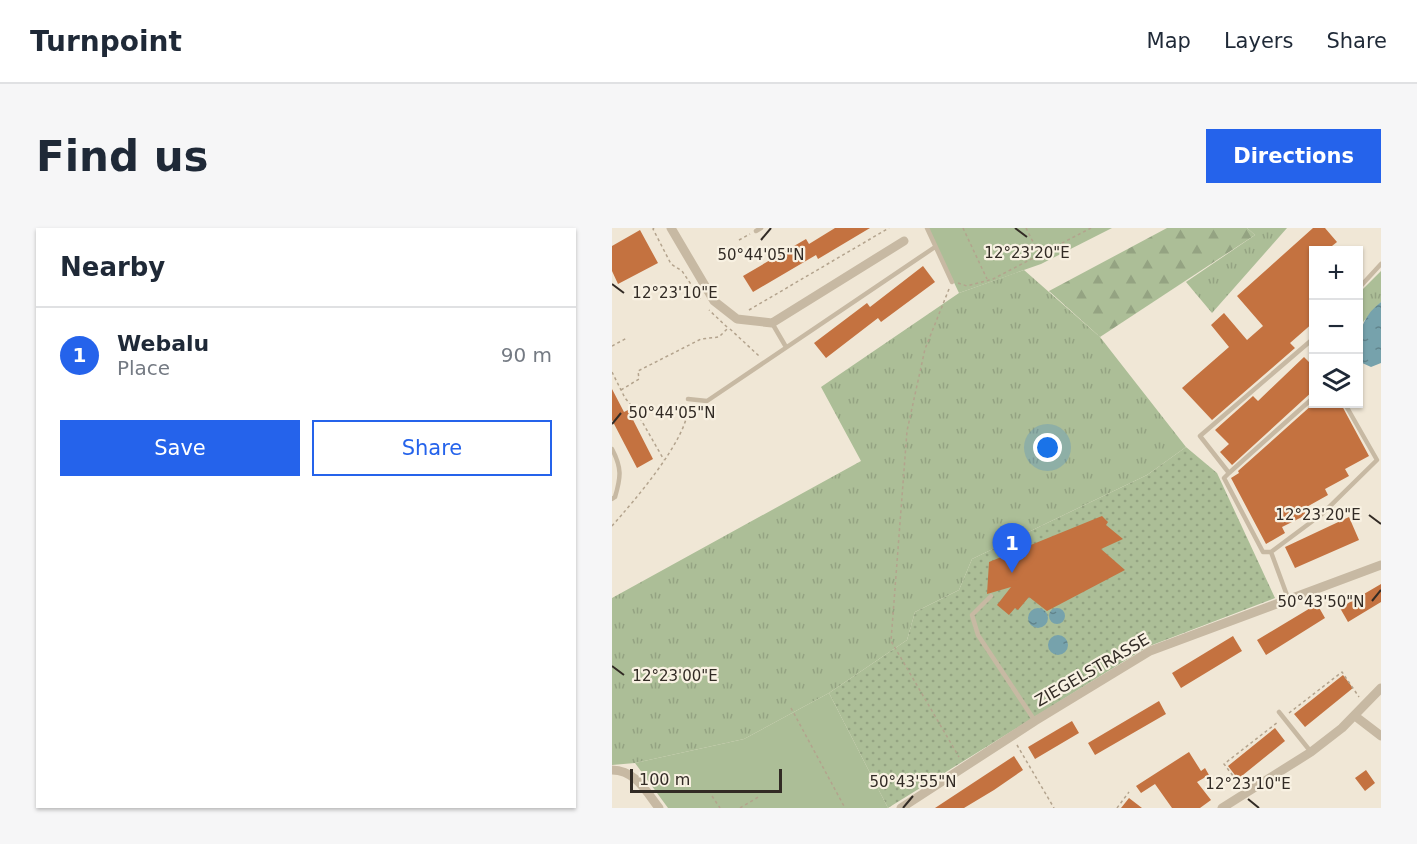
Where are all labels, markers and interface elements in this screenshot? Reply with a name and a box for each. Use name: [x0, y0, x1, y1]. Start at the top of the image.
text: Turnpoint: [30, 25, 182, 58]
text: Map: [1147, 29, 1191, 53]
text: Layers: [1224, 29, 1293, 53]
text: Share: [1326, 29, 1387, 53]
button: Directions: [1206, 129, 1381, 183]
text: Find us: [36, 132, 209, 181]
text: 12°23'20"E: [984, 244, 1070, 262]
text: 50°44'05"N: [717, 246, 805, 264]
map controls: [1309, 246, 1363, 408]
button: +: [1309, 246, 1363, 300]
text: Nearby: [60, 252, 165, 282]
text: 12°23'10"E: [632, 284, 718, 302]
button: −: [1309, 300, 1363, 354]
text: Webalu: [117, 331, 209, 356]
text: 1: [73, 343, 86, 367]
text: 90 m: [501, 343, 552, 367]
button: layers: [1309, 354, 1363, 408]
text: Place: [117, 356, 170, 380]
text: 50°44'05"N: [628, 404, 716, 422]
button: Save: [60, 420, 300, 476]
button: Share: [312, 420, 552, 476]
your location: [1033, 433, 1062, 462]
text: 12°23'20"E: [1275, 506, 1361, 524]
pin: 1: [992, 524, 1032, 573]
text: 50°43'50"N: [1277, 593, 1365, 611]
street label: ZIEGELSTRASSE: [1031, 630, 1153, 710]
text: 12°23'00"E: [632, 667, 718, 685]
scale bar: [630, 766, 782, 794]
text: 100 m: [639, 770, 690, 789]
text: 50°43'55"N: [869, 773, 957, 791]
text: 12°23'10"E: [1205, 775, 1291, 793]

